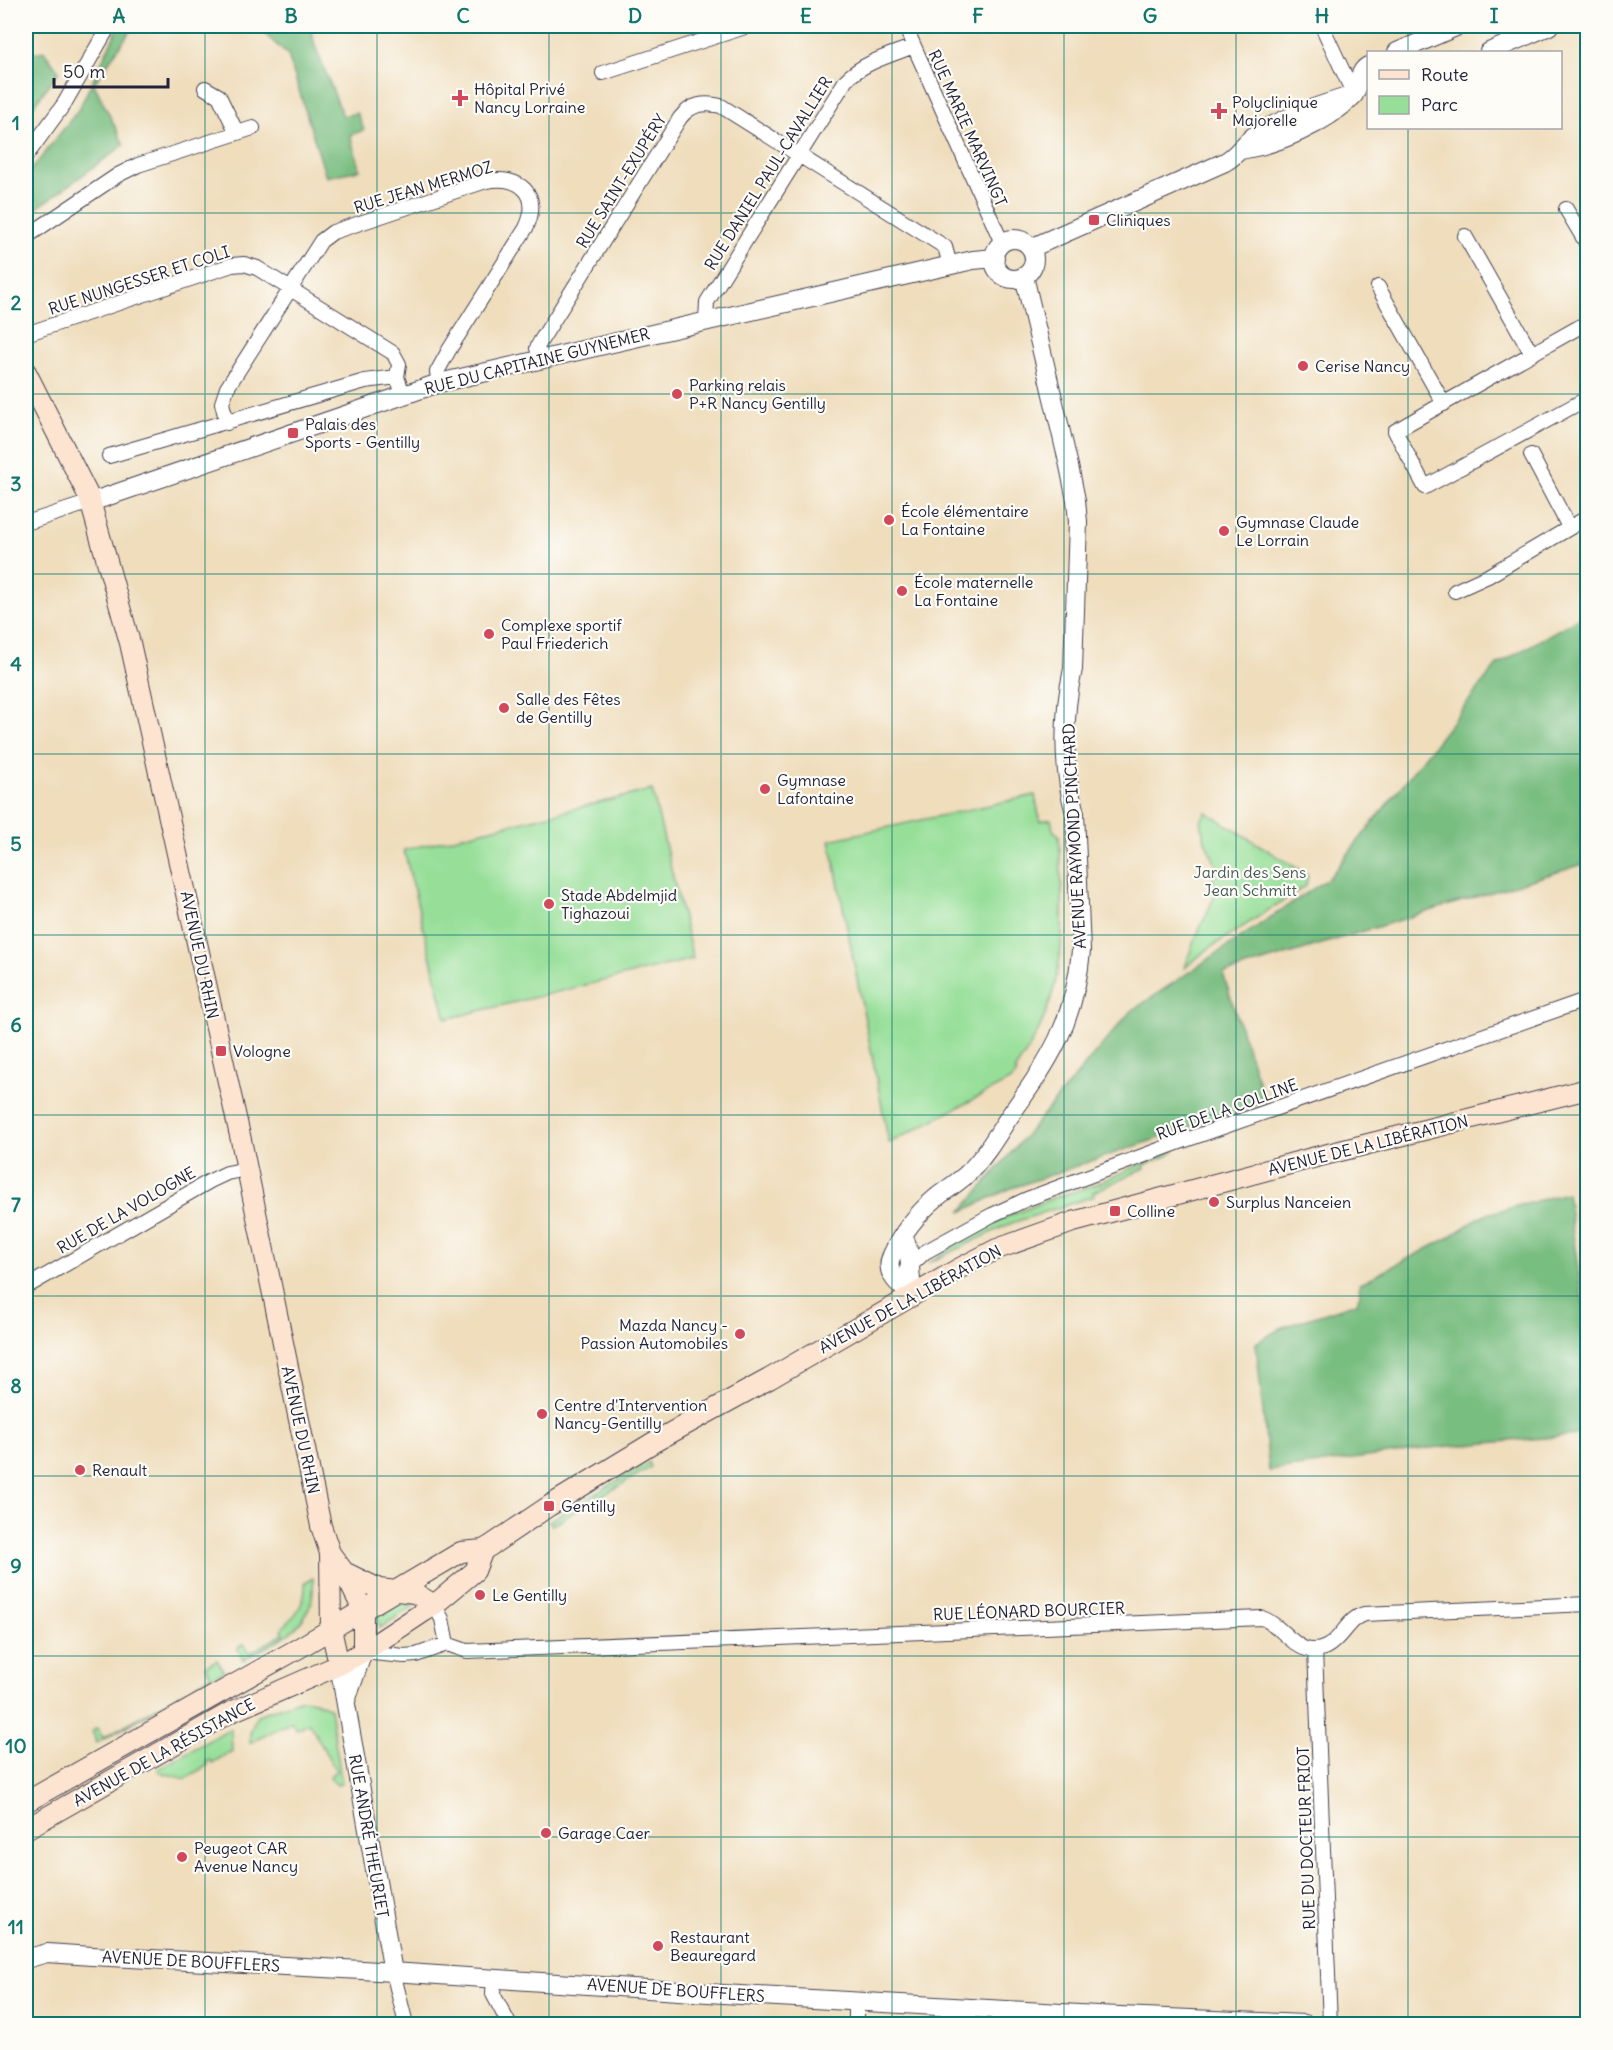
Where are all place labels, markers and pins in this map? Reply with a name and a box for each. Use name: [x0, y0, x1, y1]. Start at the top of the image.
place label: Hôpital Privé Nancy Lorraine: [474, 79, 585, 117]
marker: Hôpital Privé Nancy Lorraine: [451, 89, 469, 107]
place label: Polyclinique Majorelle: [1232, 92, 1318, 130]
marker: Polyclinique Majorelle: [1210, 102, 1228, 120]
place label: Cliniques: [1106, 210, 1171, 230]
marker: Cliniques: [1087, 213, 1101, 227]
place label: Cerise Nancy: [1315, 356, 1410, 376]
marker: Cerise Nancy: [1296, 359, 1310, 373]
place label: Parking relais P+R Nancy Gentilly: [689, 375, 826, 413]
marker: Parking relais P+R Nancy Gentilly: [670, 387, 684, 401]
place label: Palais des Sports - Gentilly: [305, 414, 420, 452]
marker: Palais des Sports - Gentilly: [286, 426, 300, 440]
place label: École élémentaire La Fontaine: [901, 501, 1029, 539]
place label: Gymnase Claude Le Lorrain: [1236, 512, 1359, 550]
marker: École élémentaire La Fontaine: [882, 513, 896, 527]
marker: Gymnase Claude Le Lorrain: [1217, 524, 1231, 538]
place label: École maternelle La Fontaine: [914, 572, 1033, 610]
marker: École maternelle La Fontaine: [895, 584, 909, 598]
place label: Complexe sportif Paul Friederich: [501, 615, 622, 653]
marker: Complexe sportif Paul Friederich: [482, 627, 496, 641]
place label: Salle des Fêtes de Gentilly: [516, 689, 621, 727]
marker: Salle des Fêtes de Gentilly: [497, 701, 511, 715]
place label: Gymnase Lafontaine: [777, 770, 854, 808]
marker: Gymnase Lafontaine: [758, 782, 772, 796]
place label: Stade Abdelmjid Tighazoui: [561, 885, 677, 923]
marker: Stade Abdelmjid Tighazoui: [542, 897, 556, 911]
place label: Vologne: [233, 1041, 291, 1061]
marker: Vologne: [214, 1044, 228, 1058]
place label: Surplus Nanceien: [1226, 1192, 1351, 1212]
marker: Surplus Nanceien: [1207, 1195, 1221, 1209]
place label: Colline: [1127, 1201, 1175, 1221]
marker: Colline: [1108, 1204, 1122, 1218]
place label: Mazda Nancy - Passion Automobiles: [580, 1315, 728, 1353]
marker: Mazda Nancy - Passion Automobiles: [733, 1327, 747, 1341]
place label: Centre d'Intervention Nancy-Gentilly: [554, 1395, 707, 1433]
marker: Centre d'Intervention Nancy-Gentilly: [535, 1407, 549, 1421]
place label: Renault: [92, 1460, 148, 1480]
marker: Renault: [73, 1463, 87, 1477]
place label: Gentilly: [561, 1496, 616, 1516]
marker: Gentilly: [542, 1499, 556, 1513]
place label: Le Gentilly: [492, 1585, 567, 1605]
marker: Le Gentilly: [473, 1588, 487, 1602]
place label: Garage Caer: [558, 1823, 651, 1843]
marker: Garage Caer: [539, 1826, 553, 1840]
place label: Peugeot CAR Avenue Nancy: [194, 1838, 298, 1876]
marker: Peugeot CAR Avenue Nancy: [175, 1850, 189, 1864]
place label: Restaurant Beauregard: [670, 1927, 756, 1965]
marker: Restaurant Beauregard: [651, 1939, 665, 1953]

